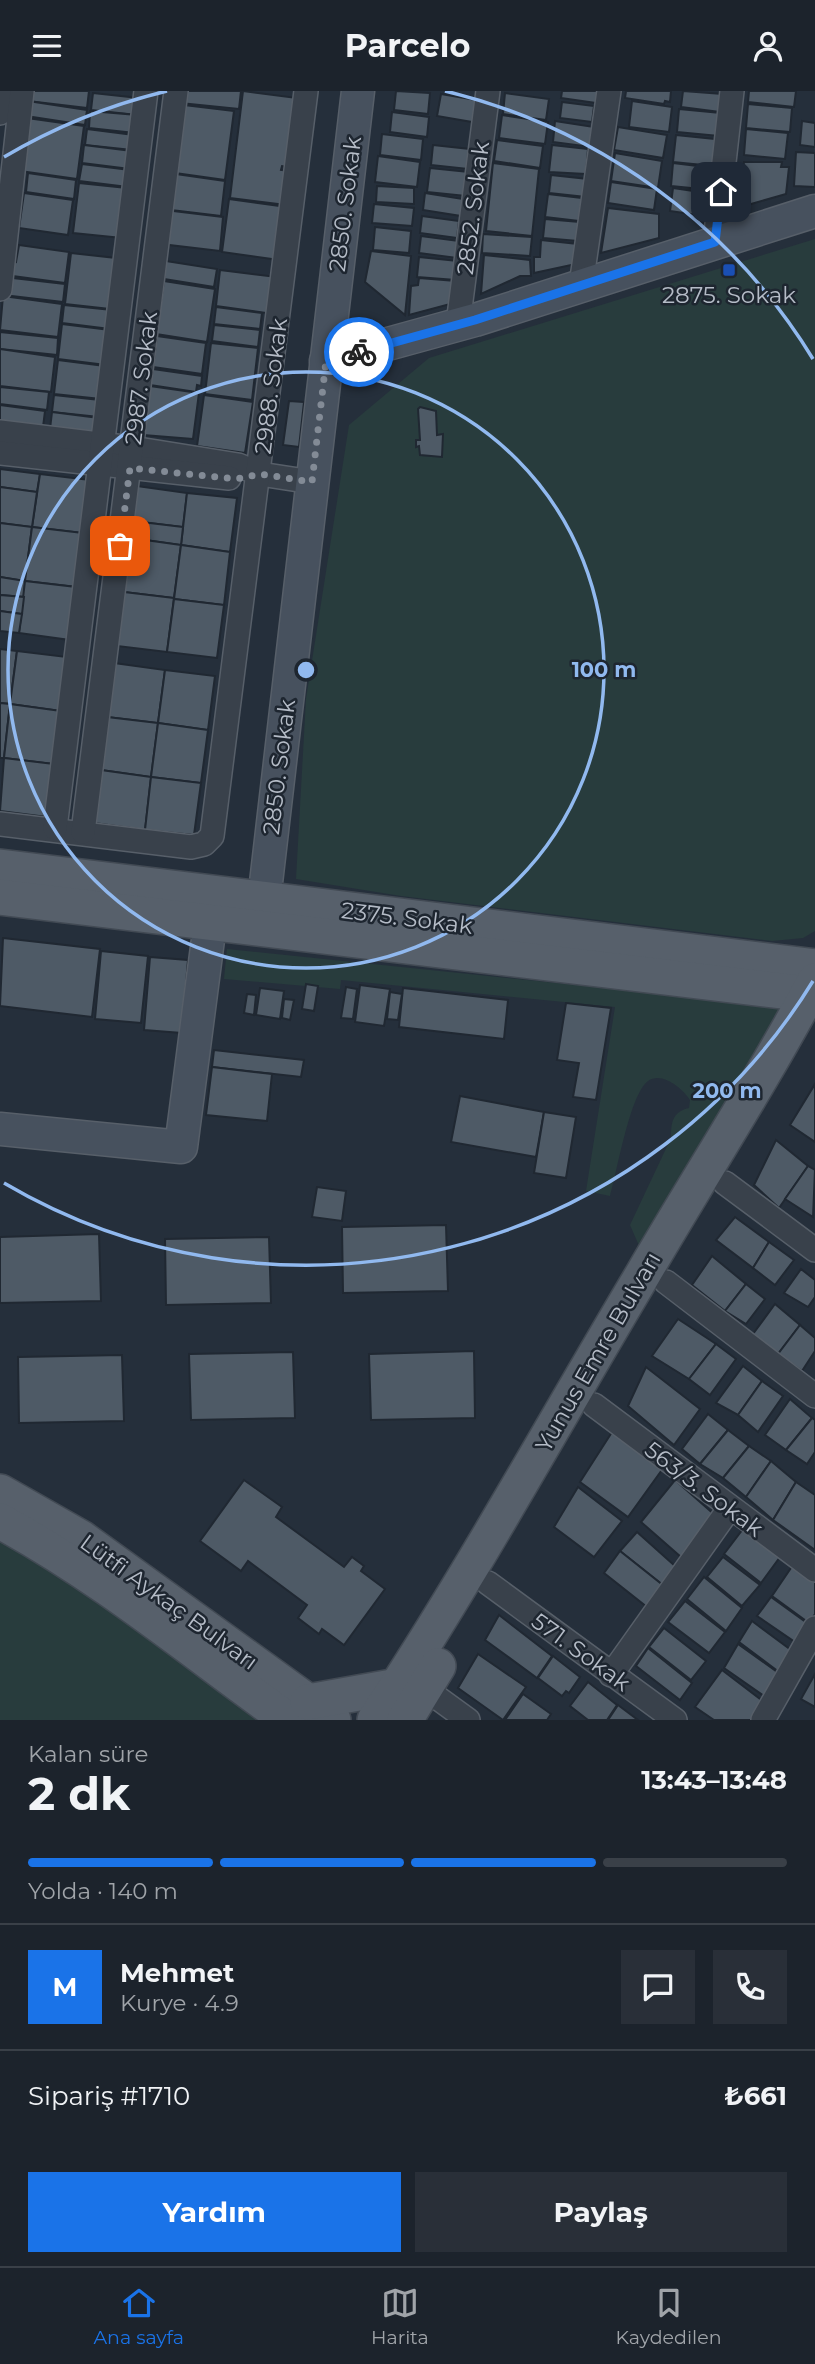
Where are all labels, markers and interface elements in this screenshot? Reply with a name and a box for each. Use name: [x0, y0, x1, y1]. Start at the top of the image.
text: Parcelo: [345, 26, 470, 65]
icon: menu: [28, 27, 66, 65]
icon: person: [749, 27, 787, 65]
street label: 2850. Sokak: [323, 135, 367, 273]
street label: 2852. Sokak: [451, 139, 495, 276]
pin: [691, 162, 751, 222]
icon: home: [702, 173, 740, 211]
marker: 2875. Sokak: [721, 262, 737, 278]
place label: 2875. Sokak: [662, 281, 796, 309]
street label: 2987. Sokak: [119, 309, 163, 446]
street label: 2988. Sokak: [249, 316, 293, 456]
courier: [324, 317, 394, 387]
icon: bike: [340, 333, 378, 371]
pin: [90, 516, 150, 576]
icon: bag: [101, 527, 139, 565]
text: 100 m: [572, 657, 636, 682]
centre of rings: [294, 658, 318, 682]
street label: 2850. Sokak: [257, 698, 301, 836]
street label: 2375. Sokak: [340, 896, 475, 940]
text: 200 m: [693, 1078, 761, 1103]
street label: Yunus Emre Bulvarı: [529, 1247, 667, 1457]
street label: 563/3. Sokak: [639, 1435, 769, 1543]
street label: Lütfi Aykaç Bulvarı: [75, 1528, 263, 1676]
street label: 571. Sokak: [526, 1607, 636, 1697]
text: Kalan süre: [28, 1740, 148, 1768]
text: 13:43–13:48: [641, 1764, 787, 1796]
text: 2 dk: [28, 1765, 130, 1822]
text: Yolda · 140 m: [28, 1877, 178, 1905]
button: chat: [621, 1950, 695, 2024]
button: phone: [713, 1950, 787, 2024]
text: Mehmet: [120, 1957, 234, 1989]
text: M: [53, 1971, 77, 2003]
text: Kurye · 4.9: [120, 1989, 239, 2017]
text: Sipariş #1710: [28, 2080, 190, 2112]
text: ₺661: [724, 2080, 787, 2112]
button: Yardım: [28, 2172, 401, 2252]
button: Paylaş: [415, 2172, 787, 2252]
tab: Ana sayfa: [93, 2284, 184, 2349]
tab: Harita: [371, 2284, 429, 2349]
tab: Kaydedilen: [616, 2284, 722, 2349]

